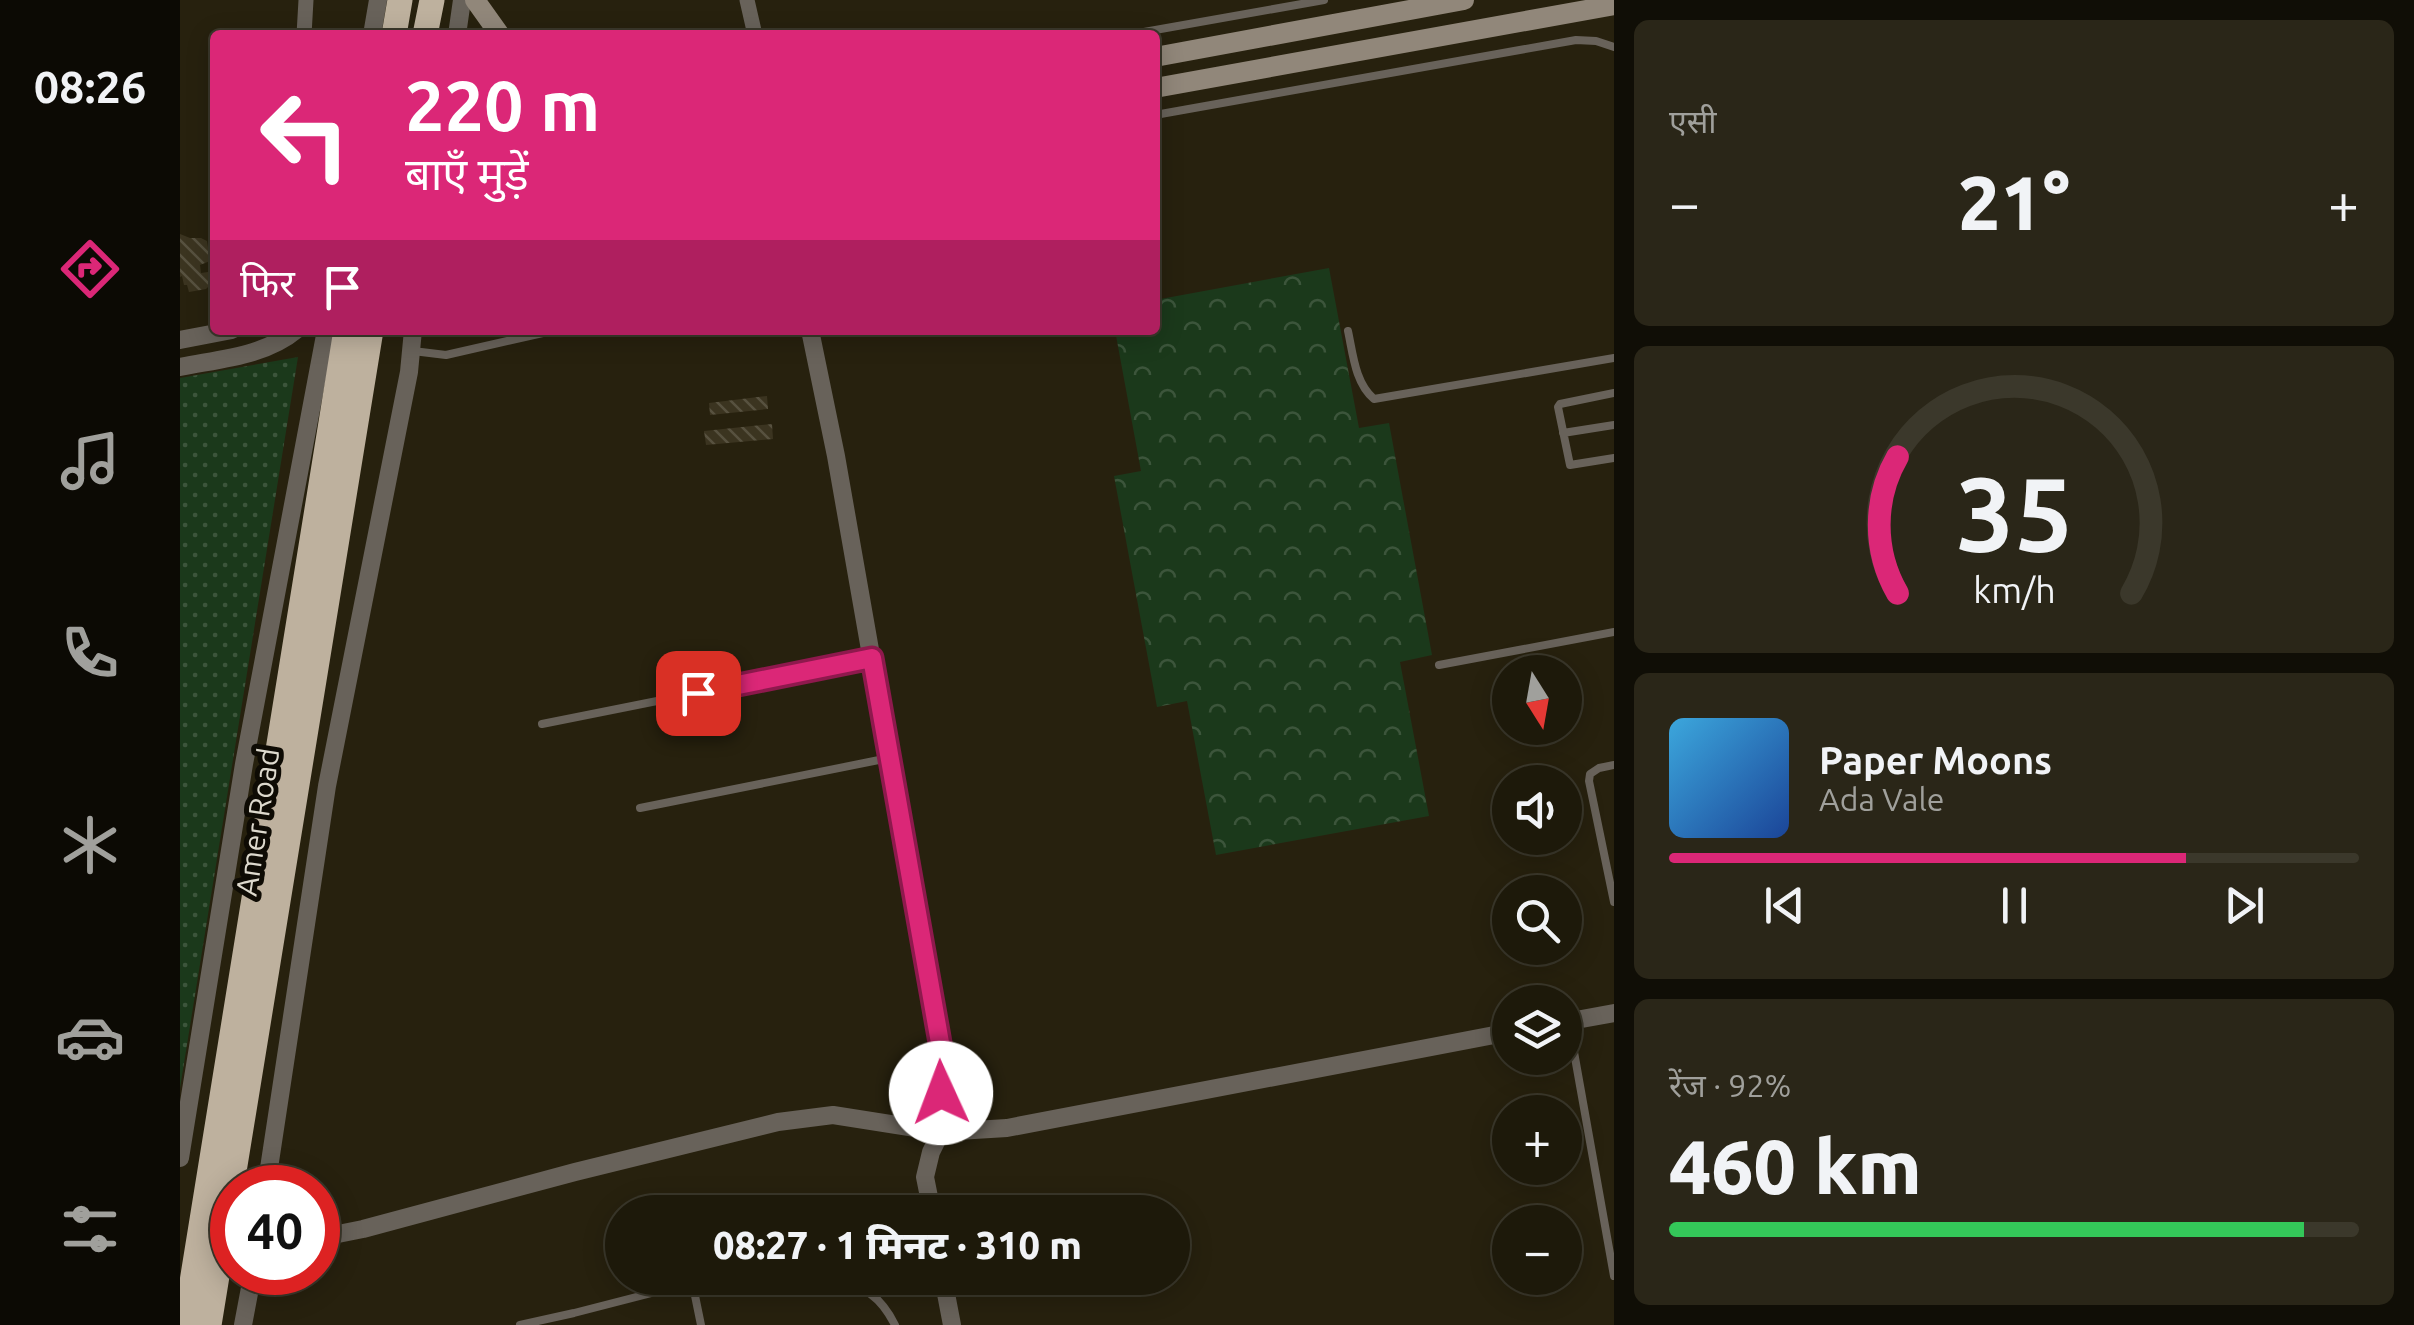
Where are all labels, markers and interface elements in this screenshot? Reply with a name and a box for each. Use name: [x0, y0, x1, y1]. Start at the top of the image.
text: 08:26: [34, 61, 146, 112]
text: 220 m: [405, 66, 600, 144]
icon: left: [240, 70, 370, 200]
text: एसी: [1669, 103, 1717, 139]
text: बाएँ मुड़ें: [405, 148, 529, 199]
text: 21°: [1958, 160, 2070, 244]
text: −: [1669, 172, 1700, 233]
text: +: [2328, 172, 2359, 233]
icon: directions: [55, 234, 125, 304]
icon: arrive: [315, 260, 370, 315]
text: फिर: [240, 262, 295, 304]
icon: music: [55, 426, 125, 496]
text: 35: [1955, 454, 2073, 571]
text: km/h: [1973, 570, 2055, 610]
icon: phone: [55, 618, 125, 688]
pin: [656, 651, 741, 736]
north arrow: [1492, 655, 1582, 745]
map controls: [1492, 655, 1582, 1295]
icon: arrive: [671, 666, 726, 721]
text: Paper Moons: [1819, 739, 2052, 781]
street label: Amer Road: [229, 745, 285, 898]
button: sound: [1492, 765, 1582, 855]
text: Ada Vale: [1819, 781, 1945, 817]
icon: climate: [55, 810, 125, 880]
button: search: [1492, 875, 1582, 965]
icon: previous: [1757, 878, 1812, 933]
icon: pause: [1987, 878, 2042, 933]
icon: next: [2217, 878, 2272, 933]
button: layers: [1492, 985, 1582, 1075]
icon: car: [55, 1002, 125, 1072]
position arrow: [889, 1041, 993, 1145]
text: रेंज · 92%: [1669, 1067, 1791, 1103]
button: +: [1492, 1095, 1582, 1185]
text: 460 km: [1669, 1124, 1922, 1208]
speed limit sign: 40: [210, 1165, 340, 1295]
icon: filters: [55, 1194, 125, 1264]
button: −: [1492, 1205, 1582, 1295]
text: 08:27 · 1 मिनट · 310 m: [713, 1224, 1082, 1266]

